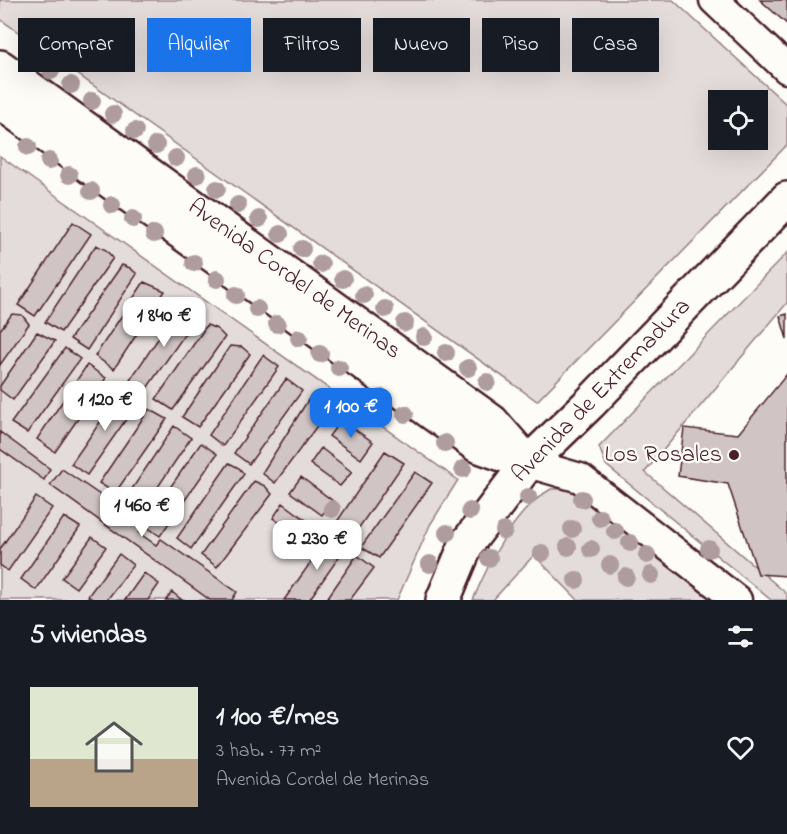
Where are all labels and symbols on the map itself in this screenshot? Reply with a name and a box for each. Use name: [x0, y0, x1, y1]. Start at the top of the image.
street label: Avenida Cordel de Merinas: [180, 190, 408, 369]
street label: Avenida de Extremadura: [504, 291, 700, 491]
pin: 1 840 €: [109, 297, 219, 348]
pin: 1 120 €: [50, 381, 160, 432]
pin: 1 100 €: [296, 388, 406, 439]
place label: Los Rosales: [604, 438, 722, 473]
marker: Los Rosales: [727, 448, 741, 462]
pin: 1 460 €: [87, 487, 197, 538]
pin: 2 230 €: [262, 520, 372, 571]

